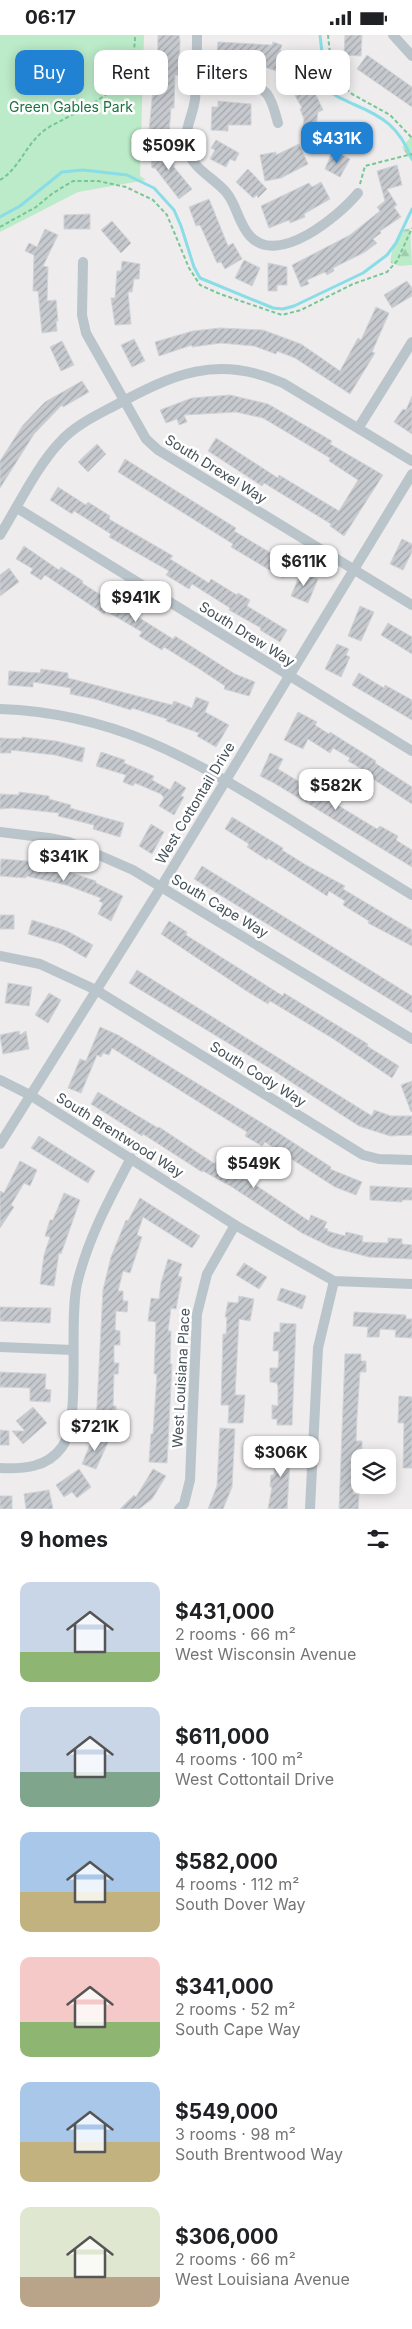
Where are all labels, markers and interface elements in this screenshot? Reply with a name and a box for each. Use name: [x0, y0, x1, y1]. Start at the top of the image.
text: 06:17: [25, 6, 76, 29]
chip: Buy: [15, 50, 84, 95]
chip: Rent: [94, 50, 168, 95]
chip: Filters: [178, 50, 266, 95]
chip: New: [276, 50, 350, 95]
park label: Green Gables Park: [9, 98, 133, 115]
pin: $431K: [302, 121, 372, 164]
text: $431K: [312, 128, 362, 148]
pin: $509K: [134, 129, 204, 171]
text: $509K: [142, 135, 196, 155]
street label: South Drexel Way: [162, 430, 270, 507]
pin: $611K: [269, 545, 339, 587]
text: $611K: [281, 551, 327, 571]
pin: $941K: [101, 581, 171, 623]
text: $941K: [111, 587, 161, 607]
street label: South Drew Way: [196, 597, 298, 670]
street label: West Cottontail Drive: [151, 739, 238, 867]
pin: $582K: [301, 769, 371, 811]
text: $582K: [310, 775, 362, 795]
pin: $341K: [29, 839, 99, 882]
text: $341K: [39, 846, 89, 866]
street label: South Cape Way: [169, 870, 272, 941]
street label: South Cody Way: [207, 1037, 310, 1110]
street label: South Brentwood Way: [53, 1088, 187, 1181]
pin: $549K: [219, 1147, 289, 1189]
text: $549K: [227, 1153, 281, 1173]
street label: West Louisiana Place: [168, 1308, 193, 1448]
pin: $721K: [60, 1409, 130, 1452]
text: $721K: [71, 1416, 119, 1436]
pin: $306K: [246, 1435, 316, 1478]
text: $306K: [254, 1442, 308, 1462]
map controls: [351, 1449, 396, 1494]
button: layers: [351, 1449, 396, 1494]
icon: filters: [364, 1525, 392, 1553]
text: 9 homes: [20, 1527, 108, 1552]
text: $431,000: [175, 1599, 274, 1624]
icon: home: [60, 1602, 120, 1662]
text: 2 rooms · 66 m²: [175, 1624, 296, 1644]
text: West Wisconsin Avenue: [175, 1644, 356, 1664]
text: $611,000: [175, 1724, 269, 1749]
icon: home: [60, 1727, 120, 1787]
text: 4 rooms · 100 m²: [175, 1749, 303, 1769]
text: West Cottontail Drive: [175, 1769, 334, 1789]
text: $582,000: [175, 1849, 278, 1874]
icon: home: [60, 1852, 120, 1912]
text: 4 rooms · 112 m²: [175, 1874, 299, 1894]
text: South Dover Way: [175, 1894, 306, 1914]
text: $341,000: [175, 1974, 274, 1999]
icon: home: [60, 1977, 120, 2037]
text: 2 rooms · 52 m²: [175, 1999, 295, 2019]
text: South Cape Way: [175, 2019, 301, 2039]
text: $549,000: [175, 2099, 278, 2124]
icon: home: [60, 2102, 120, 2162]
text: 3 rooms · 98 m²: [175, 2124, 296, 2144]
text: South Brentwood Way: [175, 2144, 343, 2164]
text: $306,000: [175, 2224, 278, 2249]
icon: home: [60, 2227, 120, 2287]
text: 2 rooms · 66 m²: [175, 2249, 296, 2269]
text: West Louisiana Avenue: [175, 2269, 350, 2289]

